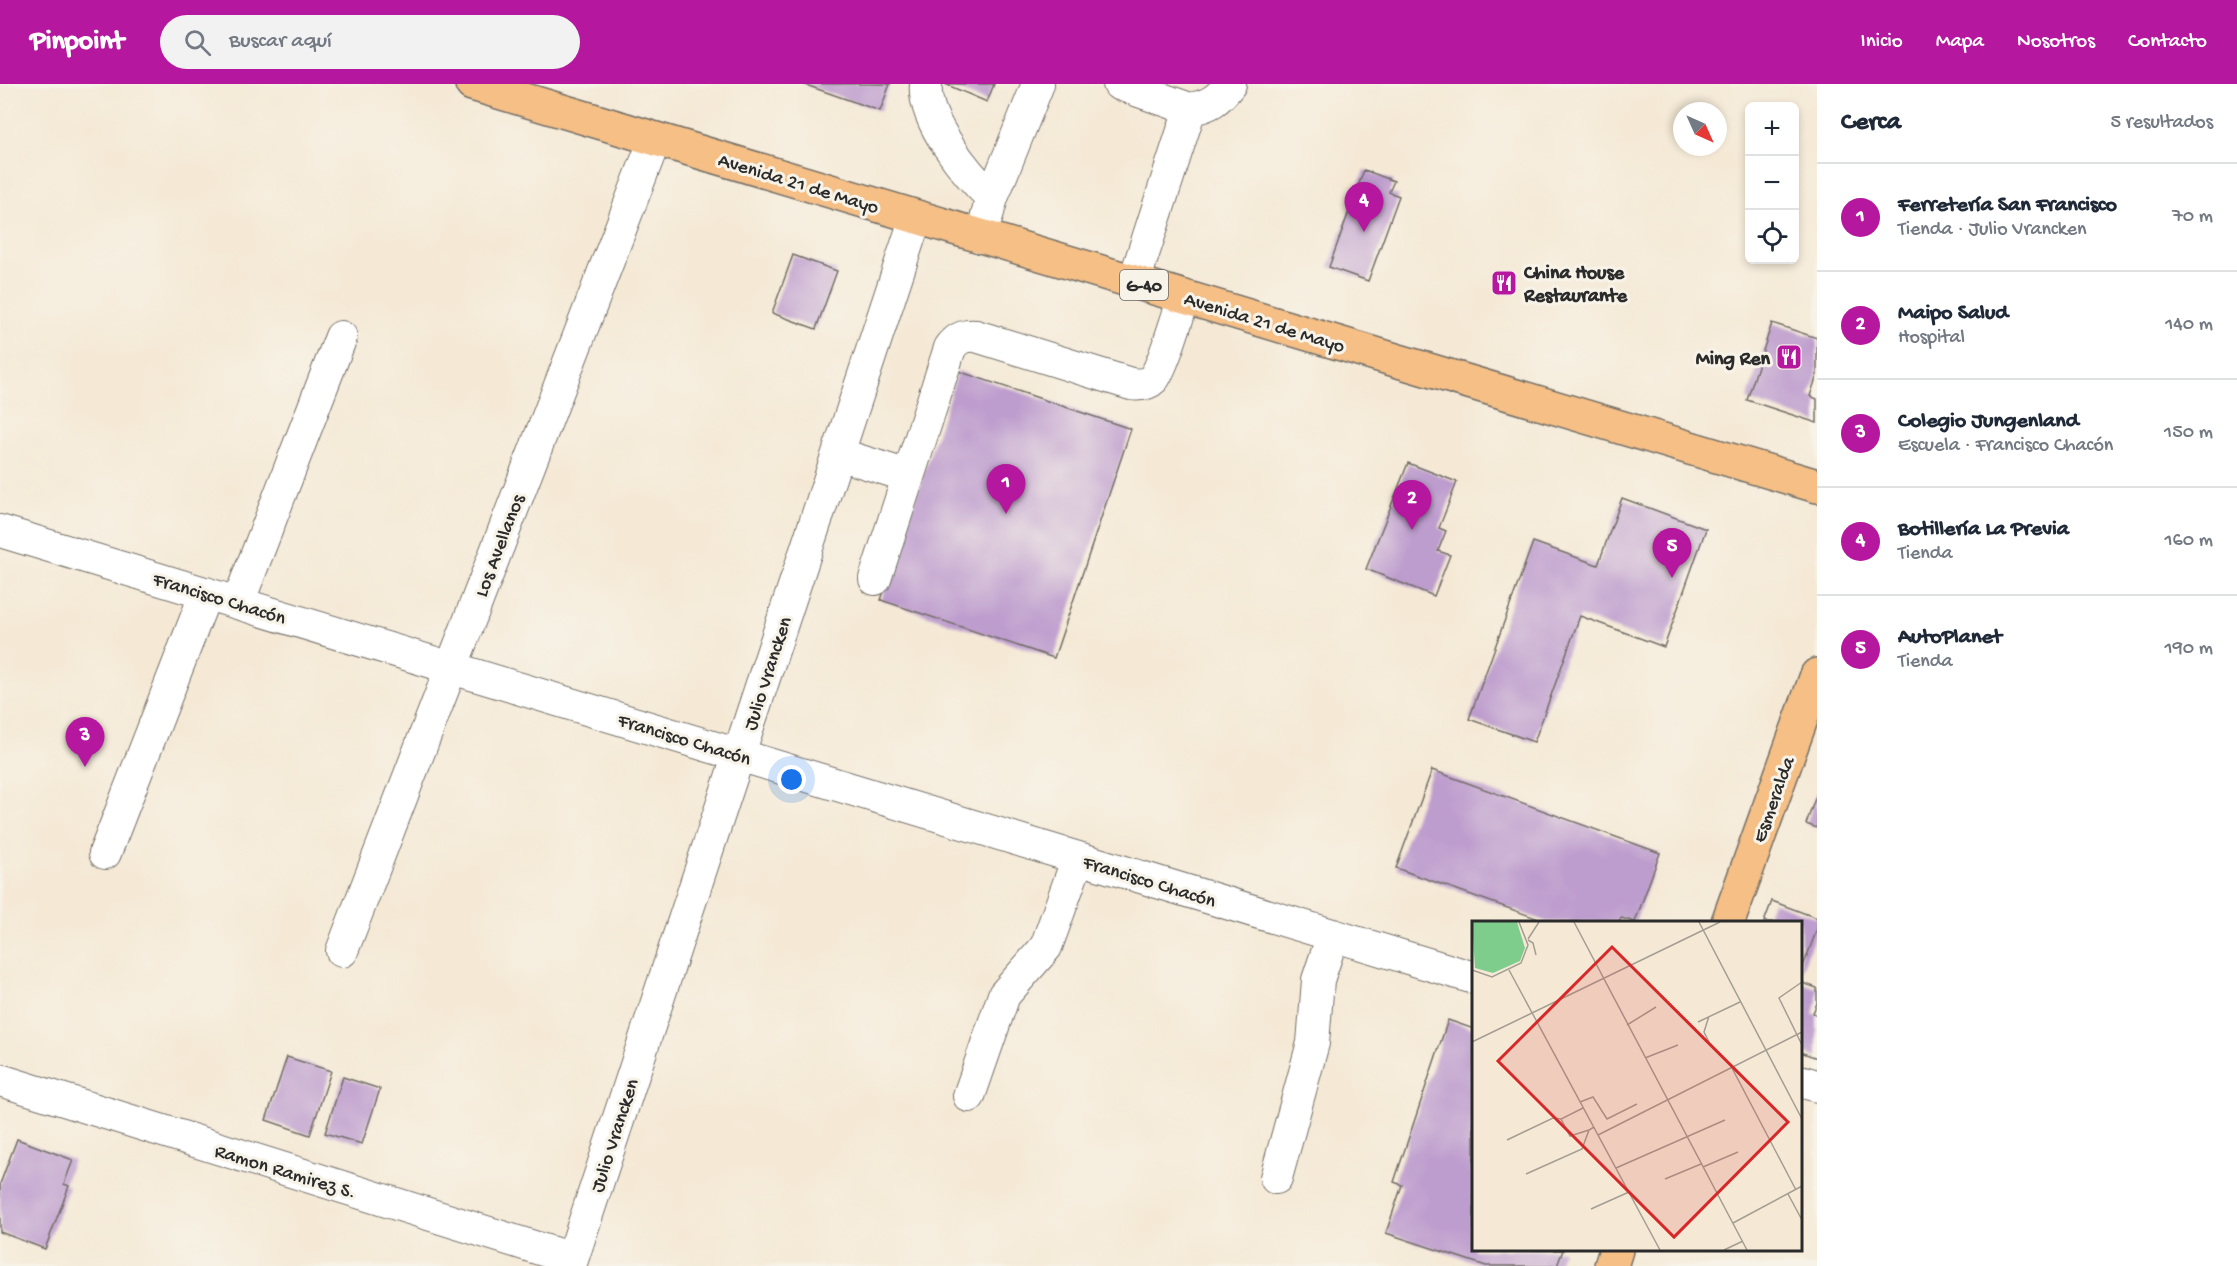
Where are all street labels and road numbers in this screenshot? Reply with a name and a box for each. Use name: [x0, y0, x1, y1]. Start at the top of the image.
street label: Avenida 21 de Mayo: [715, 150, 881, 221]
road number: G-40: [1120, 270, 1168, 300]
street label: Avenida 21 de Mayo: [1181, 289, 1347, 360]
street label: Los Avellanos: [471, 491, 532, 601]
street label: Francisco Chacón: [149, 569, 289, 632]
street label: Julio Vrancken: [740, 614, 799, 734]
street label: Francisco Chacón: [614, 710, 754, 773]
street label: Esmeralda: [1749, 753, 1802, 846]
street label: Francisco Chacón: [1079, 852, 1219, 915]
street label: Julio Vrancken: [587, 1076, 646, 1196]
street label: Ramon Ramirez S.: [211, 1141, 359, 1206]

